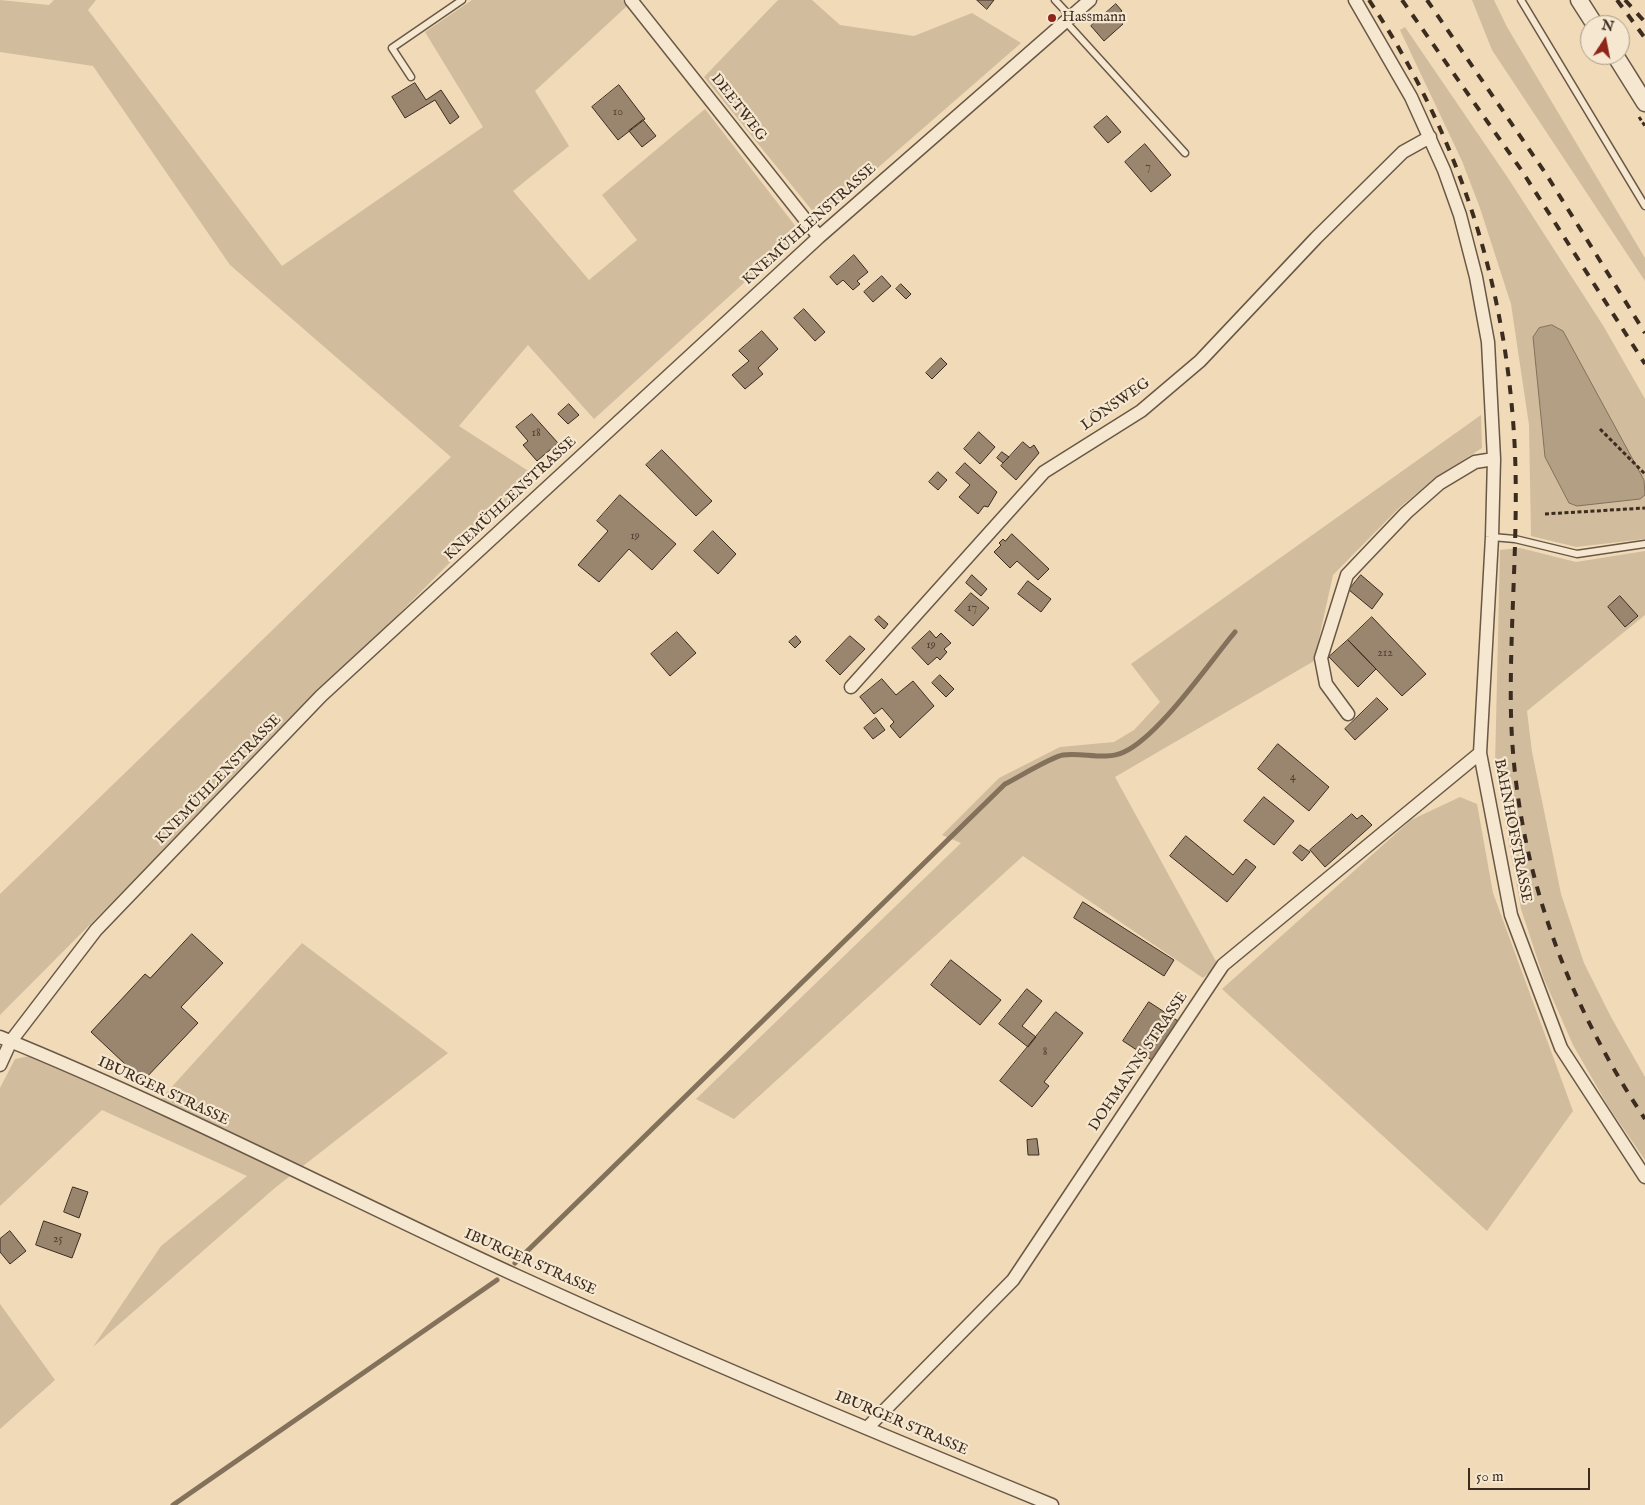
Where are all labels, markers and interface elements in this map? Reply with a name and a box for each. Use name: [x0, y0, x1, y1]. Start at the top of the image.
place label: Hassmann: [1062, 9, 1126, 27]
marker: Hassmann: [1046, 12, 1058, 24]
north arrow: [1580, 15, 1630, 65]
text: N: [1600, 16, 1615, 36]
street label: DEETWEG: [706, 71, 770, 145]
house number: 10: [613, 106, 623, 120]
street label: KNEMÜHLENSTRASSE: [739, 160, 881, 290]
house number: 7: [1145, 161, 1151, 175]
street label: LÖNSWEG: [1078, 375, 1154, 435]
house number: 18: [531, 427, 541, 441]
street label: KNEMÜHLENSTRASSE: [441, 433, 581, 565]
house number: 19: [630, 530, 640, 544]
house number: 17: [967, 602, 977, 616]
house number: 19: [926, 639, 936, 653]
house number: 212: [1377, 647, 1393, 661]
street label: KNEMÜHLENSTRASSE: [152, 711, 286, 849]
street label: BAHNHOFSTRASSE: [1489, 757, 1535, 905]
house number: 4: [1290, 771, 1296, 785]
street label: DOHMANNS STRASSE: [1086, 989, 1192, 1135]
house number: 8: [1043, 1046, 1047, 1060]
street label: IBURGER STRASSE: [95, 1054, 231, 1130]
street label: IBURGER STRASSE: [461, 1226, 599, 1300]
house number: 25: [53, 1233, 63, 1247]
street label: IBURGER STRASSE: [832, 1388, 970, 1460]
scale bar: [1470, 1458, 1592, 1490]
text: 50 m: [1476, 1467, 1504, 1486]

